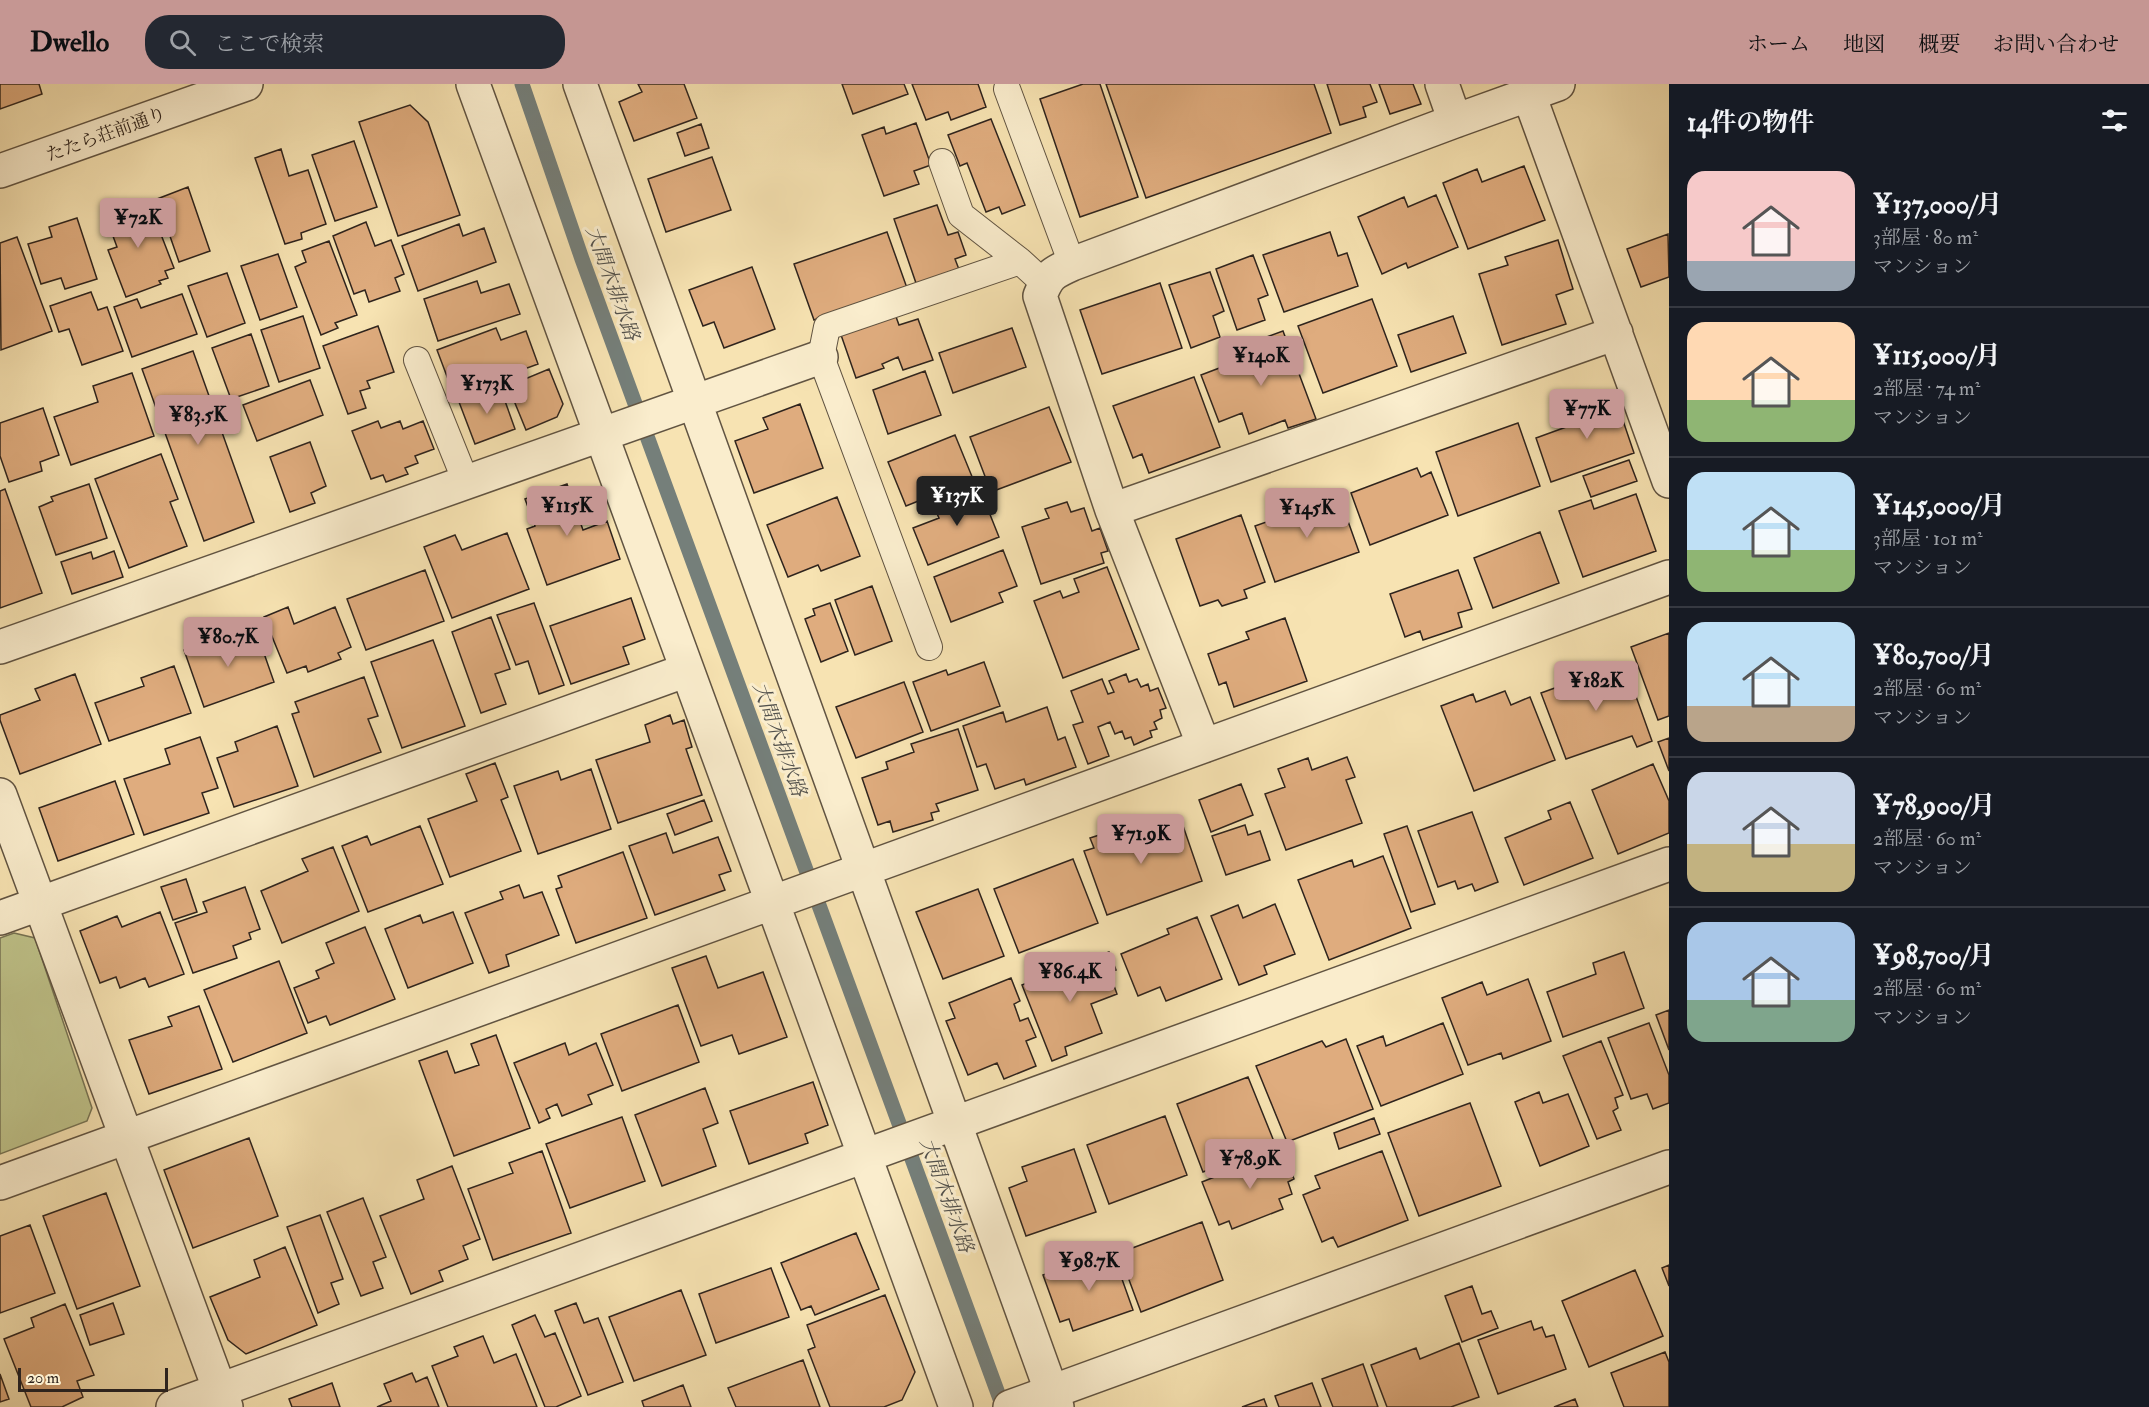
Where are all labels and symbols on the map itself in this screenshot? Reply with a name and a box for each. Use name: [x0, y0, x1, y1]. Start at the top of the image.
street label: たたら荘前通り: [43, 102, 169, 167]
pin: ¥72K: [102, 198, 174, 249]
water label: 大間木排水路: [580, 223, 645, 346]
pin: ¥140K: [1219, 336, 1303, 387]
pin: ¥173K: [445, 364, 529, 415]
pin: ¥77K: [1551, 389, 1623, 440]
pin: ¥83.5K: [149, 395, 247, 446]
pin: ¥137K: [915, 476, 999, 527]
pin: ¥115K: [525, 486, 609, 537]
pin: ¥145K: [1265, 488, 1349, 539]
pin: ¥80.7K: [179, 617, 277, 668]
pin: ¥182K: [1554, 661, 1638, 712]
water label: 大間木排水路: [747, 679, 812, 802]
pin: ¥71.9K: [1092, 814, 1190, 865]
pin: ¥86.4K: [1021, 952, 1119, 1003]
water label: 大間木排水路: [914, 1135, 979, 1258]
pin: ¥78.9K: [1201, 1139, 1299, 1190]
pin: ¥98.7K: [1040, 1241, 1138, 1292]
scale bar: [18, 1365, 168, 1392]

